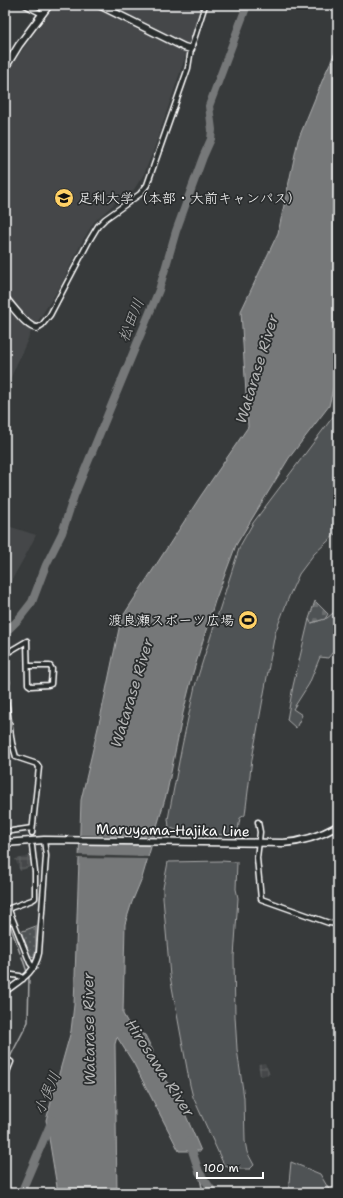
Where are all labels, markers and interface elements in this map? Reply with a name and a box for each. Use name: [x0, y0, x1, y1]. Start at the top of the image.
school or university icon: 足利大学（本部・大前キャンパス）: [53, 187, 75, 209]
place label: 足利大学（本部・大前キャンパス）: [78, 189, 301, 207]
water label: 松田川: [113, 295, 149, 345]
water label: Watarase River: [231, 311, 283, 426]
sports icon: 渡良瀬スポーツ広場: [237, 609, 259, 631]
place label: 渡良瀬スポーツ広場: [108, 611, 234, 629]
water label: Watarase River: [106, 635, 158, 750]
street label: Maruyama-Hajika Line: [96, 820, 250, 840]
water label: Watarase River: [78, 971, 100, 1086]
water label: Hirosawa River: [121, 1015, 199, 1121]
water label: 小俣川: [29, 1068, 65, 1118]
scale bar: [197, 1154, 263, 1180]
text: 100 m: [203, 1160, 239, 1176]

